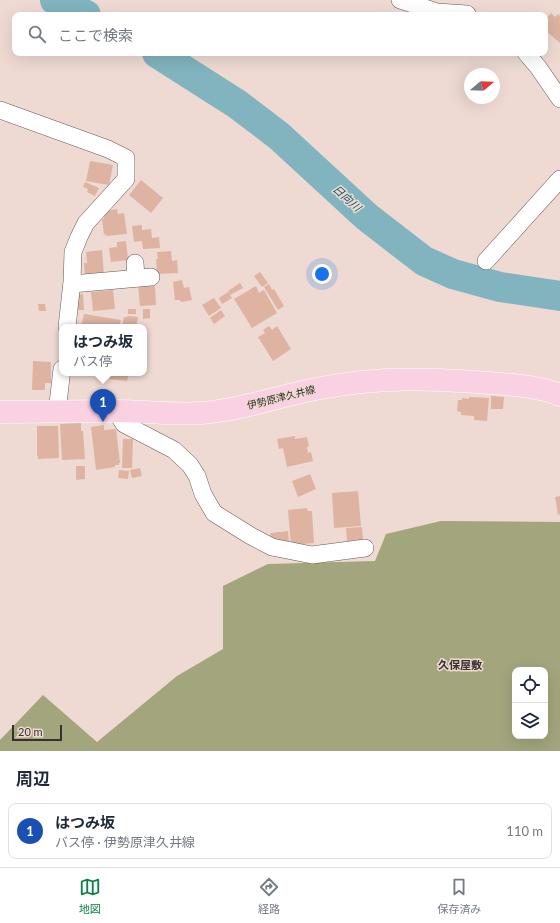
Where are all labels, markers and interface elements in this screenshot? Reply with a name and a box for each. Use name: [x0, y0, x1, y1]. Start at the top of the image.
search box: [12, 12, 548, 56]
icon: search: [26, 23, 48, 45]
text: ここで検索: [58, 26, 133, 44]
north arrow: [464, 68, 500, 104]
water label: 日向川: [331, 182, 365, 214]
your location: [312, 264, 332, 284]
popup: [59, 324, 147, 376]
text: はつみ坂: [73, 332, 133, 350]
text: バス停: [73, 353, 112, 369]
street label: 伊勢原津久井線: [246, 383, 316, 411]
pin: 1: [90, 389, 116, 422]
district label: 久保屋敷: [438, 658, 483, 671]
map controls: [512, 667, 548, 739]
button: locate: [512, 667, 548, 703]
button: layers: [512, 703, 548, 739]
scale bar: [12, 723, 62, 742]
text: 20 m: [18, 725, 43, 738]
text: 周辺: [16, 768, 50, 789]
text: はつみ坂: [55, 813, 115, 831]
text: 1: [26, 823, 34, 839]
text: 110 m: [506, 823, 543, 839]
text: バス停 · 伊勢原津久井線: [55, 834, 195, 850]
tab: 地図: [79, 876, 101, 916]
tab: 経路: [258, 876, 280, 916]
tab: 保存済み: [437, 876, 481, 916]

